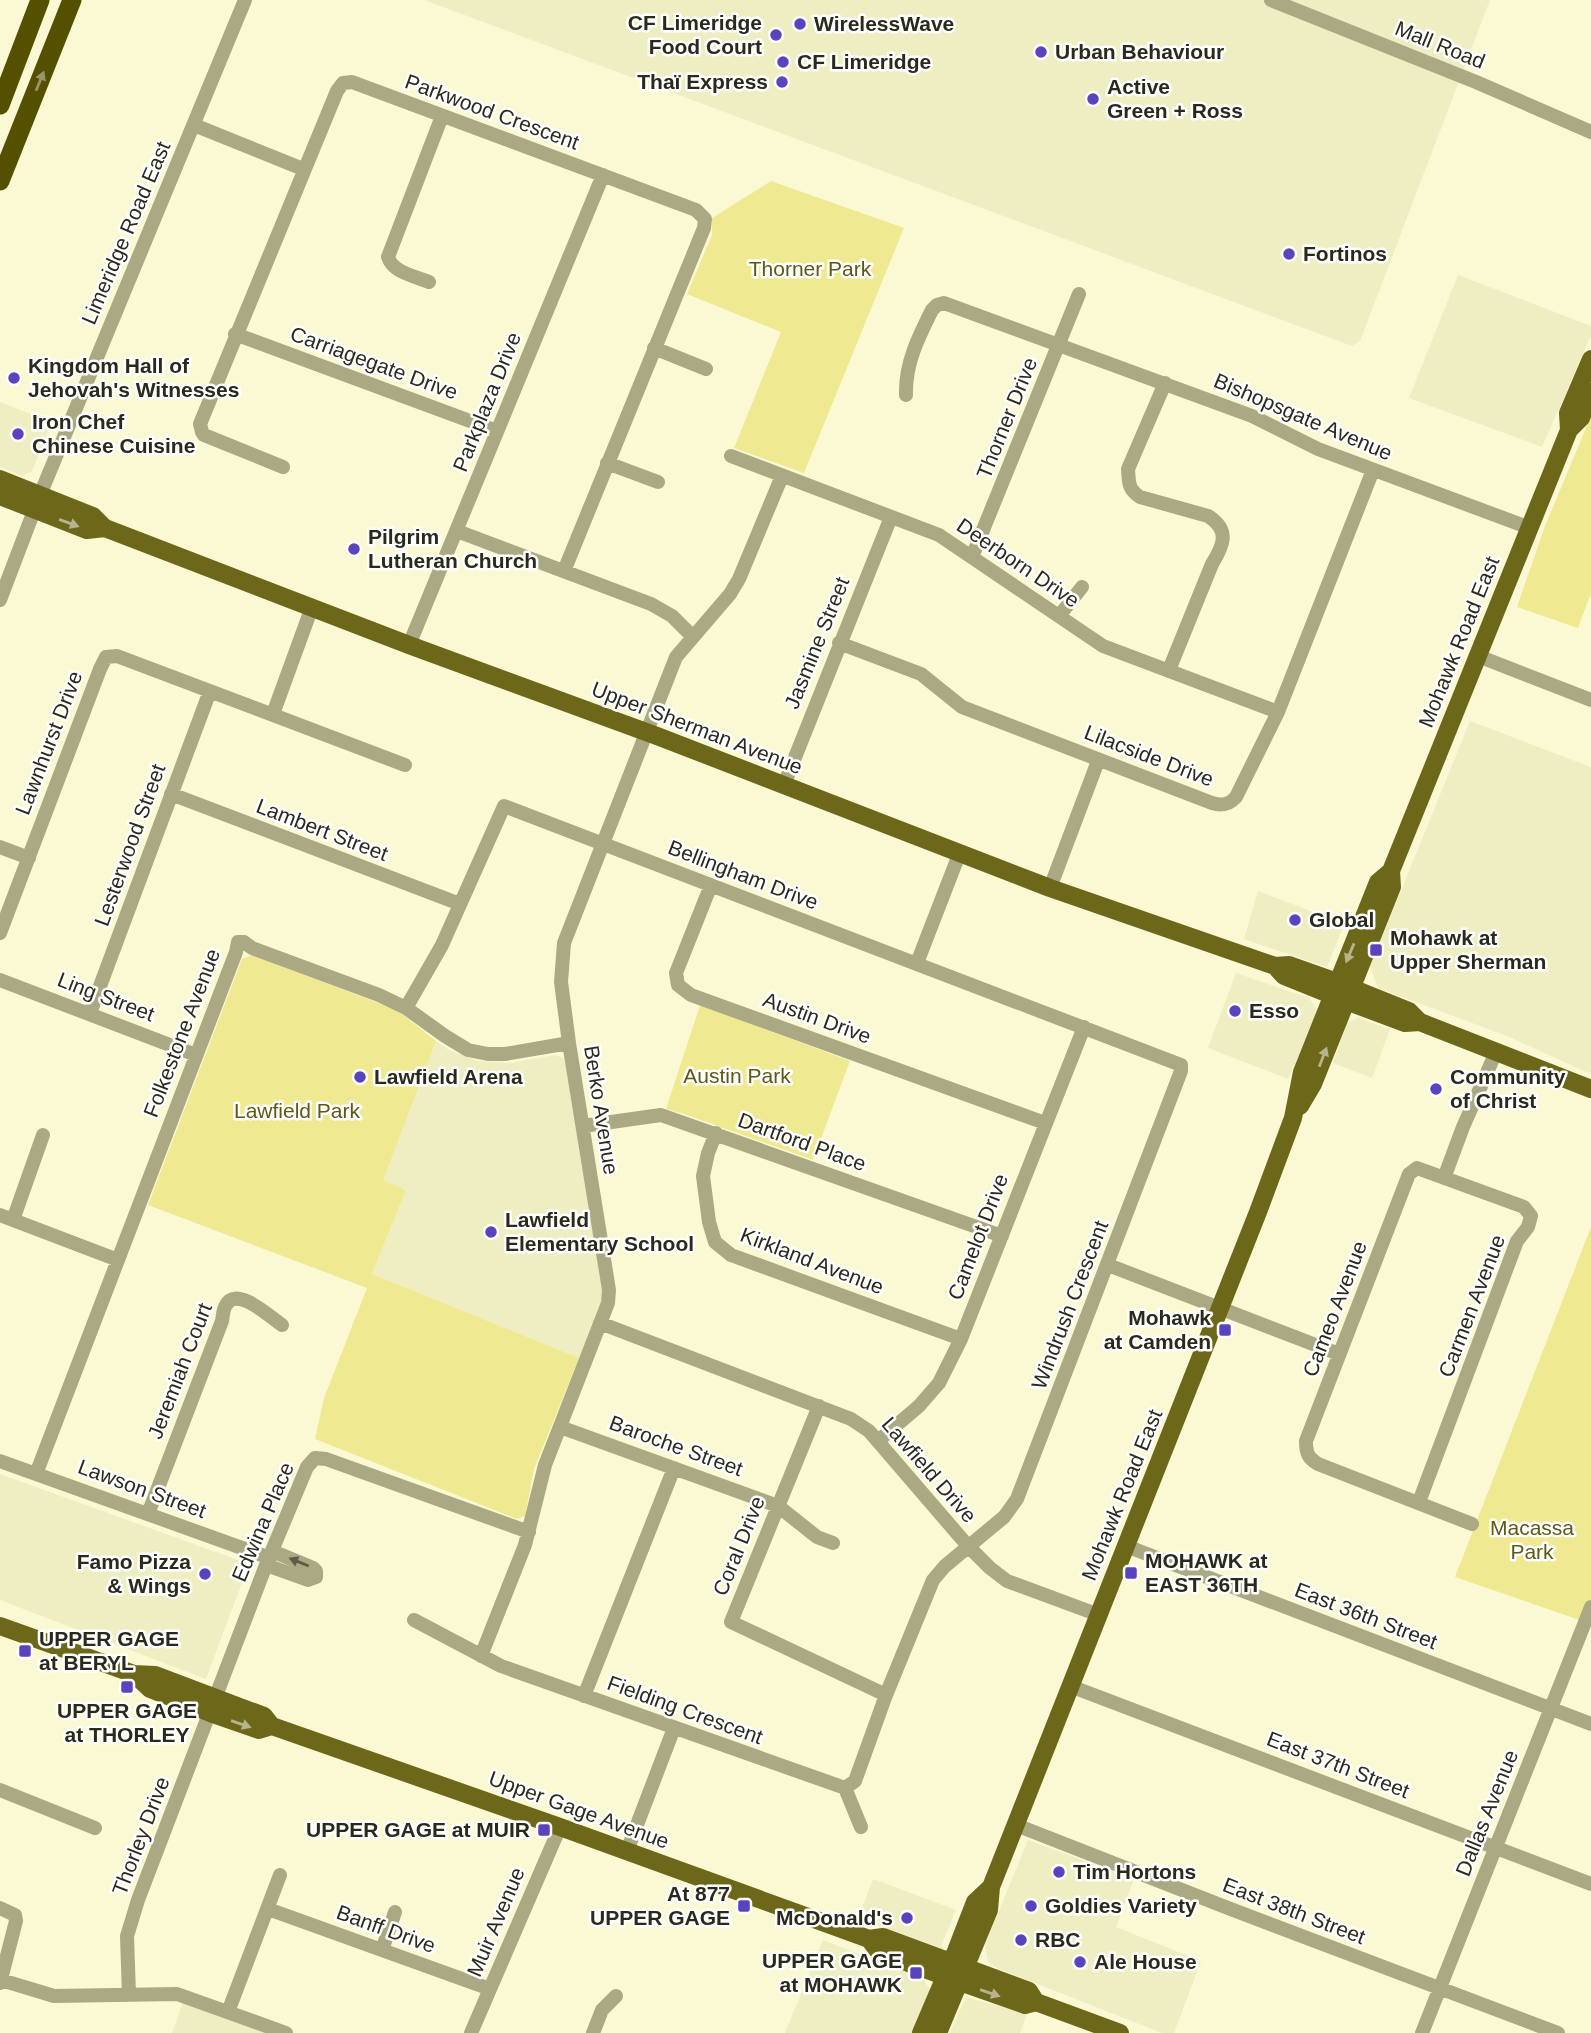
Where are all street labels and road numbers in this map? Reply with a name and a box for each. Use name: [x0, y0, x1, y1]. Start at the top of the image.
street label: Mall Road: [1392, 16, 1488, 73]
street label: Parkwood Crescent: [402, 69, 582, 154]
street label: Limeridge Road East: [77, 138, 175, 328]
street label: Carriagegate Drive: [287, 322, 461, 403]
street label: Parkplaza Drive: [448, 329, 525, 475]
street label: Thorner Drive: [972, 354, 1041, 482]
street label: Bishopsgate Avenue: [1211, 369, 1396, 464]
street label: Deerborn Drive: [953, 513, 1084, 612]
street label: Mohawk Road East: [1414, 553, 1503, 731]
street label: Jasmine Street: [780, 573, 853, 712]
street label: Lawnhurst Drive: [11, 668, 86, 818]
street label: Upper Sherman Avenue: [589, 677, 806, 778]
street label: Lilacside Drive: [1081, 720, 1217, 791]
street label: Lesterwood Street: [90, 761, 170, 929]
street label: Lambert Street: [253, 794, 391, 865]
street label: Bellingham Drive: [665, 835, 821, 914]
street label: Folkestone Avenue: [139, 945, 224, 1120]
street label: Ling Street: [55, 968, 158, 1026]
street label: Austin Drive: [760, 987, 874, 1048]
street label: Berko Avenue: [580, 1044, 623, 1176]
street label: Dartford Place: [735, 1108, 869, 1175]
street label: Camelot Drive: [943, 1171, 1012, 1303]
street label: Windrush Crescent: [1027, 1217, 1112, 1392]
street label: Kirkland Avenue: [737, 1223, 887, 1298]
street label: Carmen Avenue: [1434, 1232, 1509, 1380]
street label: Cameo Avenue: [1298, 1238, 1371, 1380]
street label: Jeremiah Court: [143, 1300, 216, 1442]
street label: Mohawk Road East: [1077, 1406, 1166, 1584]
street label: Baroche Street: [606, 1411, 746, 1480]
street label: Lawfield Drive: [877, 1412, 981, 1527]
street label: Lawson Street: [75, 1455, 209, 1522]
street label: Edwina Place: [227, 1459, 298, 1585]
street label: Coral Drive: [708, 1493, 769, 1599]
street label: East 36th Street: [1292, 1578, 1441, 1653]
street label: Fielding Crescent: [604, 1671, 766, 1748]
street label: East 37th Street: [1264, 1727, 1413, 1802]
street label: Dallas Avenue: [1451, 1746, 1522, 1879]
street label: Upper Gage Avenue: [486, 1766, 672, 1853]
street label: Thorley Drive: [107, 1773, 174, 1898]
street label: Muir Avenue: [462, 1864, 529, 1980]
street label: East 38th Street: [1220, 1873, 1369, 1948]
street label: Banff Drive: [334, 1900, 439, 1957]

